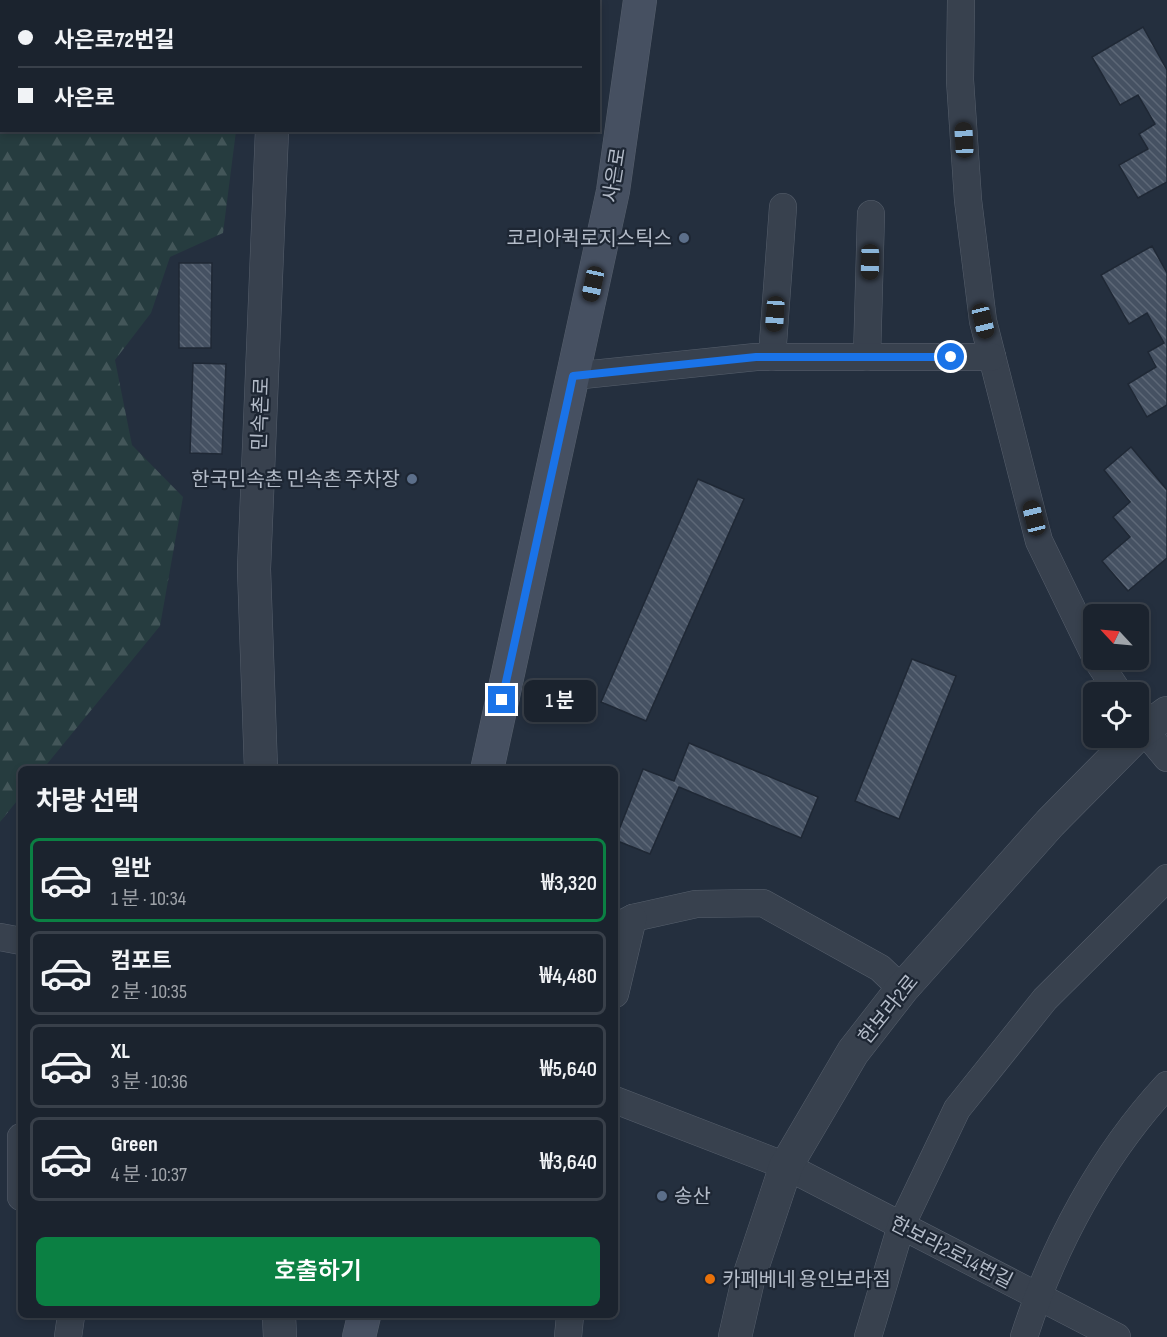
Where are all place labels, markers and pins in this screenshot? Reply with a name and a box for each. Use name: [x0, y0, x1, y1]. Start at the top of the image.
place label: 코리아퀵로지스틱스: [506, 227, 672, 251]
marker: 코리아퀵로지스틱스: [677, 231, 691, 245]
place label: 한국민속촌 민속촌 주차장: [191, 468, 400, 492]
marker: 한국민속촌 민속촌 주차장: [405, 472, 419, 486]
place label: 송산: [674, 1185, 711, 1209]
marker: 송산: [655, 1189, 669, 1203]
place label: 카페베네 용인보라점: [722, 1268, 891, 1292]
marker: 카페베네 용인보라점: [703, 1272, 717, 1286]

